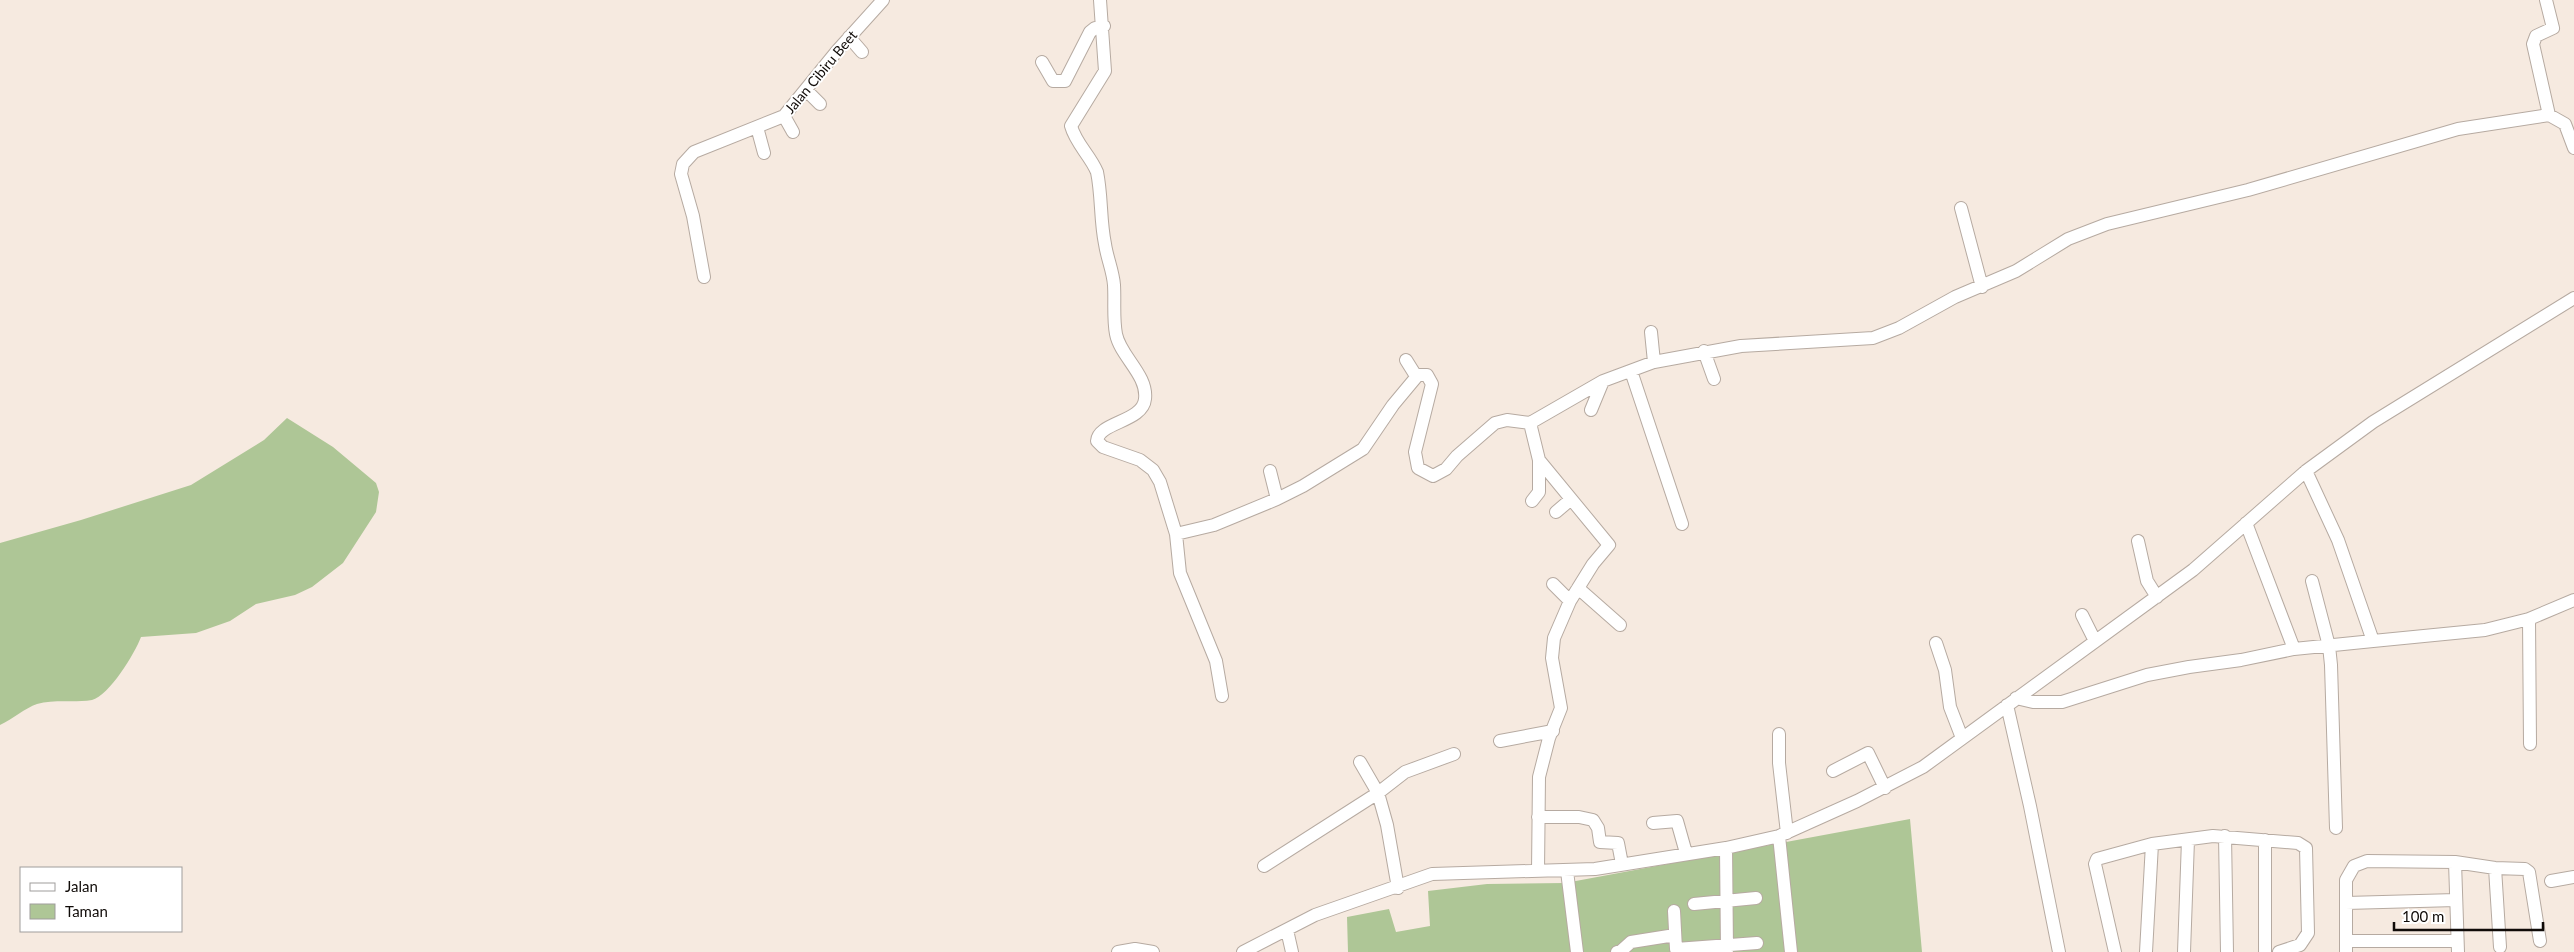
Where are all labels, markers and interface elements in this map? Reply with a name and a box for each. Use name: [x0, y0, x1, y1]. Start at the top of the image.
street label: Jalan Cibiru Beet: [781, 27, 860, 117]
legend: [20, 867, 182, 932]
text: Jalan: [65, 877, 98, 895]
scale bar: [2394, 900, 2543, 932]
text: Taman: [65, 902, 108, 920]
text: 100 m: [2402, 907, 2444, 925]

